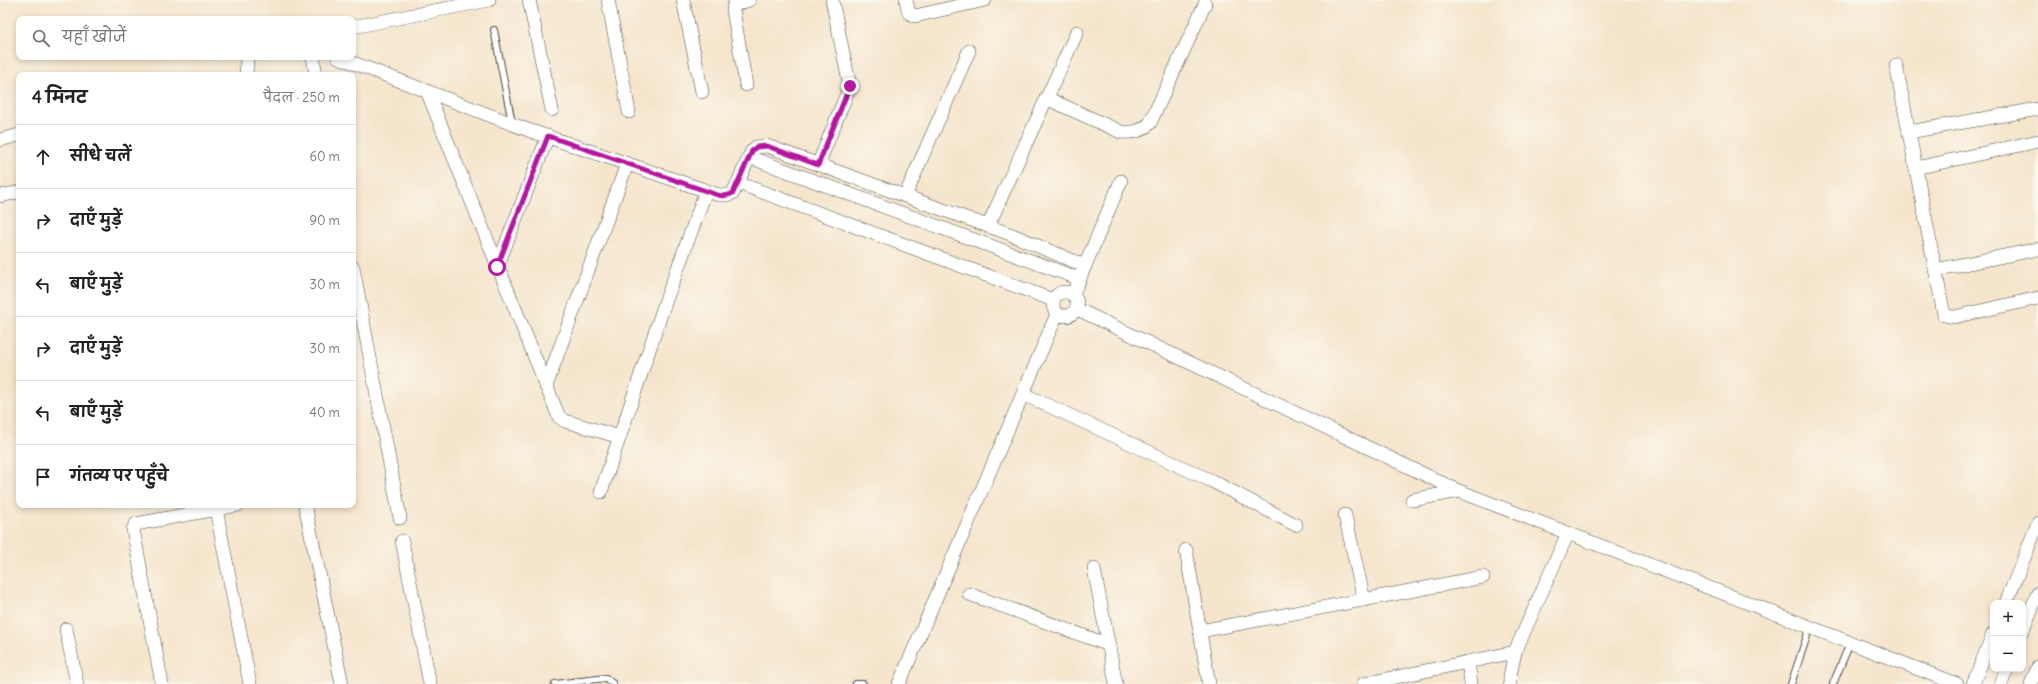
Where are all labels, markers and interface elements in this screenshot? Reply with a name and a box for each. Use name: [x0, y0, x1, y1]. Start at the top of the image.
search box: [16, 16, 356, 60]
icon: search: [30, 27, 52, 49]
text: यहाँ खोजें: [62, 27, 126, 46]
route end: [841, 77, 859, 95]
text: 4 मिनट: [32, 86, 87, 108]
text: पैदल · 250 m: [263, 89, 340, 106]
icon: ahead: [32, 146, 54, 168]
text: सीधे चलें: [70, 146, 131, 165]
text: 60 m: [309, 148, 340, 165]
icon: right: [32, 210, 54, 232]
text: दाएँ मुड़ें: [70, 210, 122, 229]
text: 90 m: [309, 212, 340, 229]
route start: [488, 258, 506, 276]
icon: left: [32, 274, 54, 296]
text: बाएँ मुड़ें: [70, 274, 122, 293]
text: 30 m: [310, 276, 340, 293]
icon: right: [32, 338, 54, 360]
text: दाएँ मुड़ें: [70, 338, 122, 357]
text: 30 m: [310, 340, 340, 357]
icon: left: [32, 402, 54, 424]
text: बाएँ मुड़ें: [70, 402, 122, 421]
text: 40 m: [309, 404, 340, 421]
icon: arrive: [32, 466, 54, 488]
text: गंतव्य पर पहुँचे: [70, 466, 168, 485]
map controls: [1990, 600, 2026, 672]
button: +: [1990, 600, 2026, 636]
button: −: [1990, 636, 2026, 672]

